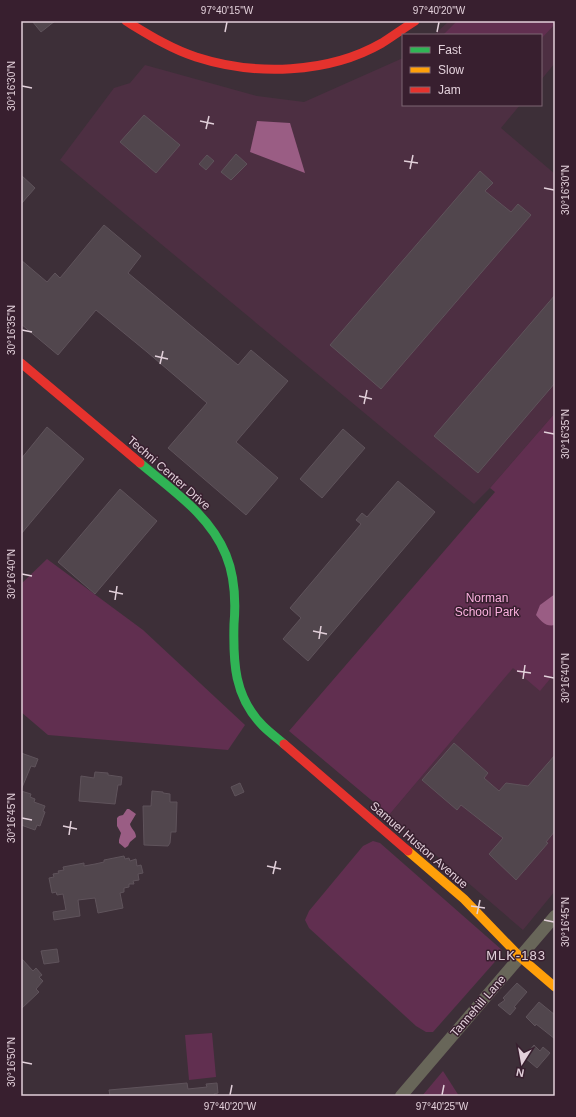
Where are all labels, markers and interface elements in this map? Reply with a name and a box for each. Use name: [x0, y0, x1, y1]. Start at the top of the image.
text: 97°40'15"W: [201, 5, 254, 16]
text: 97°40'20"W: [413, 5, 466, 16]
legend: [402, 34, 542, 106]
text: Fast: [438, 43, 462, 57]
text: 30°16'30"N: [6, 61, 17, 111]
text: Slow: [438, 63, 464, 77]
text: Jam: [438, 83, 461, 97]
text: 30°16'30"N: [560, 165, 571, 215]
text: 30°16'35"N: [6, 305, 17, 355]
text: 30°16'35"N: [560, 409, 571, 459]
street label: Techni Center Drive: [125, 433, 214, 513]
text: 30°16'40"N: [6, 549, 17, 599]
park label: Norman School Park: [455, 591, 520, 619]
text: 30°16'40"N: [560, 653, 571, 703]
text: 30°16'45"N: [6, 793, 17, 843]
street label: Samuel Huston Avenue: [367, 799, 471, 892]
text: 30°16'45"N: [560, 897, 571, 947]
district label: MLK-183: [486, 948, 546, 963]
street label: Tannehill Lane: [447, 972, 509, 1040]
text: 30°16'50"N: [6, 1037, 17, 1087]
north arrow: [502, 1043, 542, 1083]
text: N: [515, 1066, 525, 1079]
text: 97°40'20"W: [204, 1101, 257, 1112]
text: 97°40'25"W: [416, 1101, 469, 1112]

